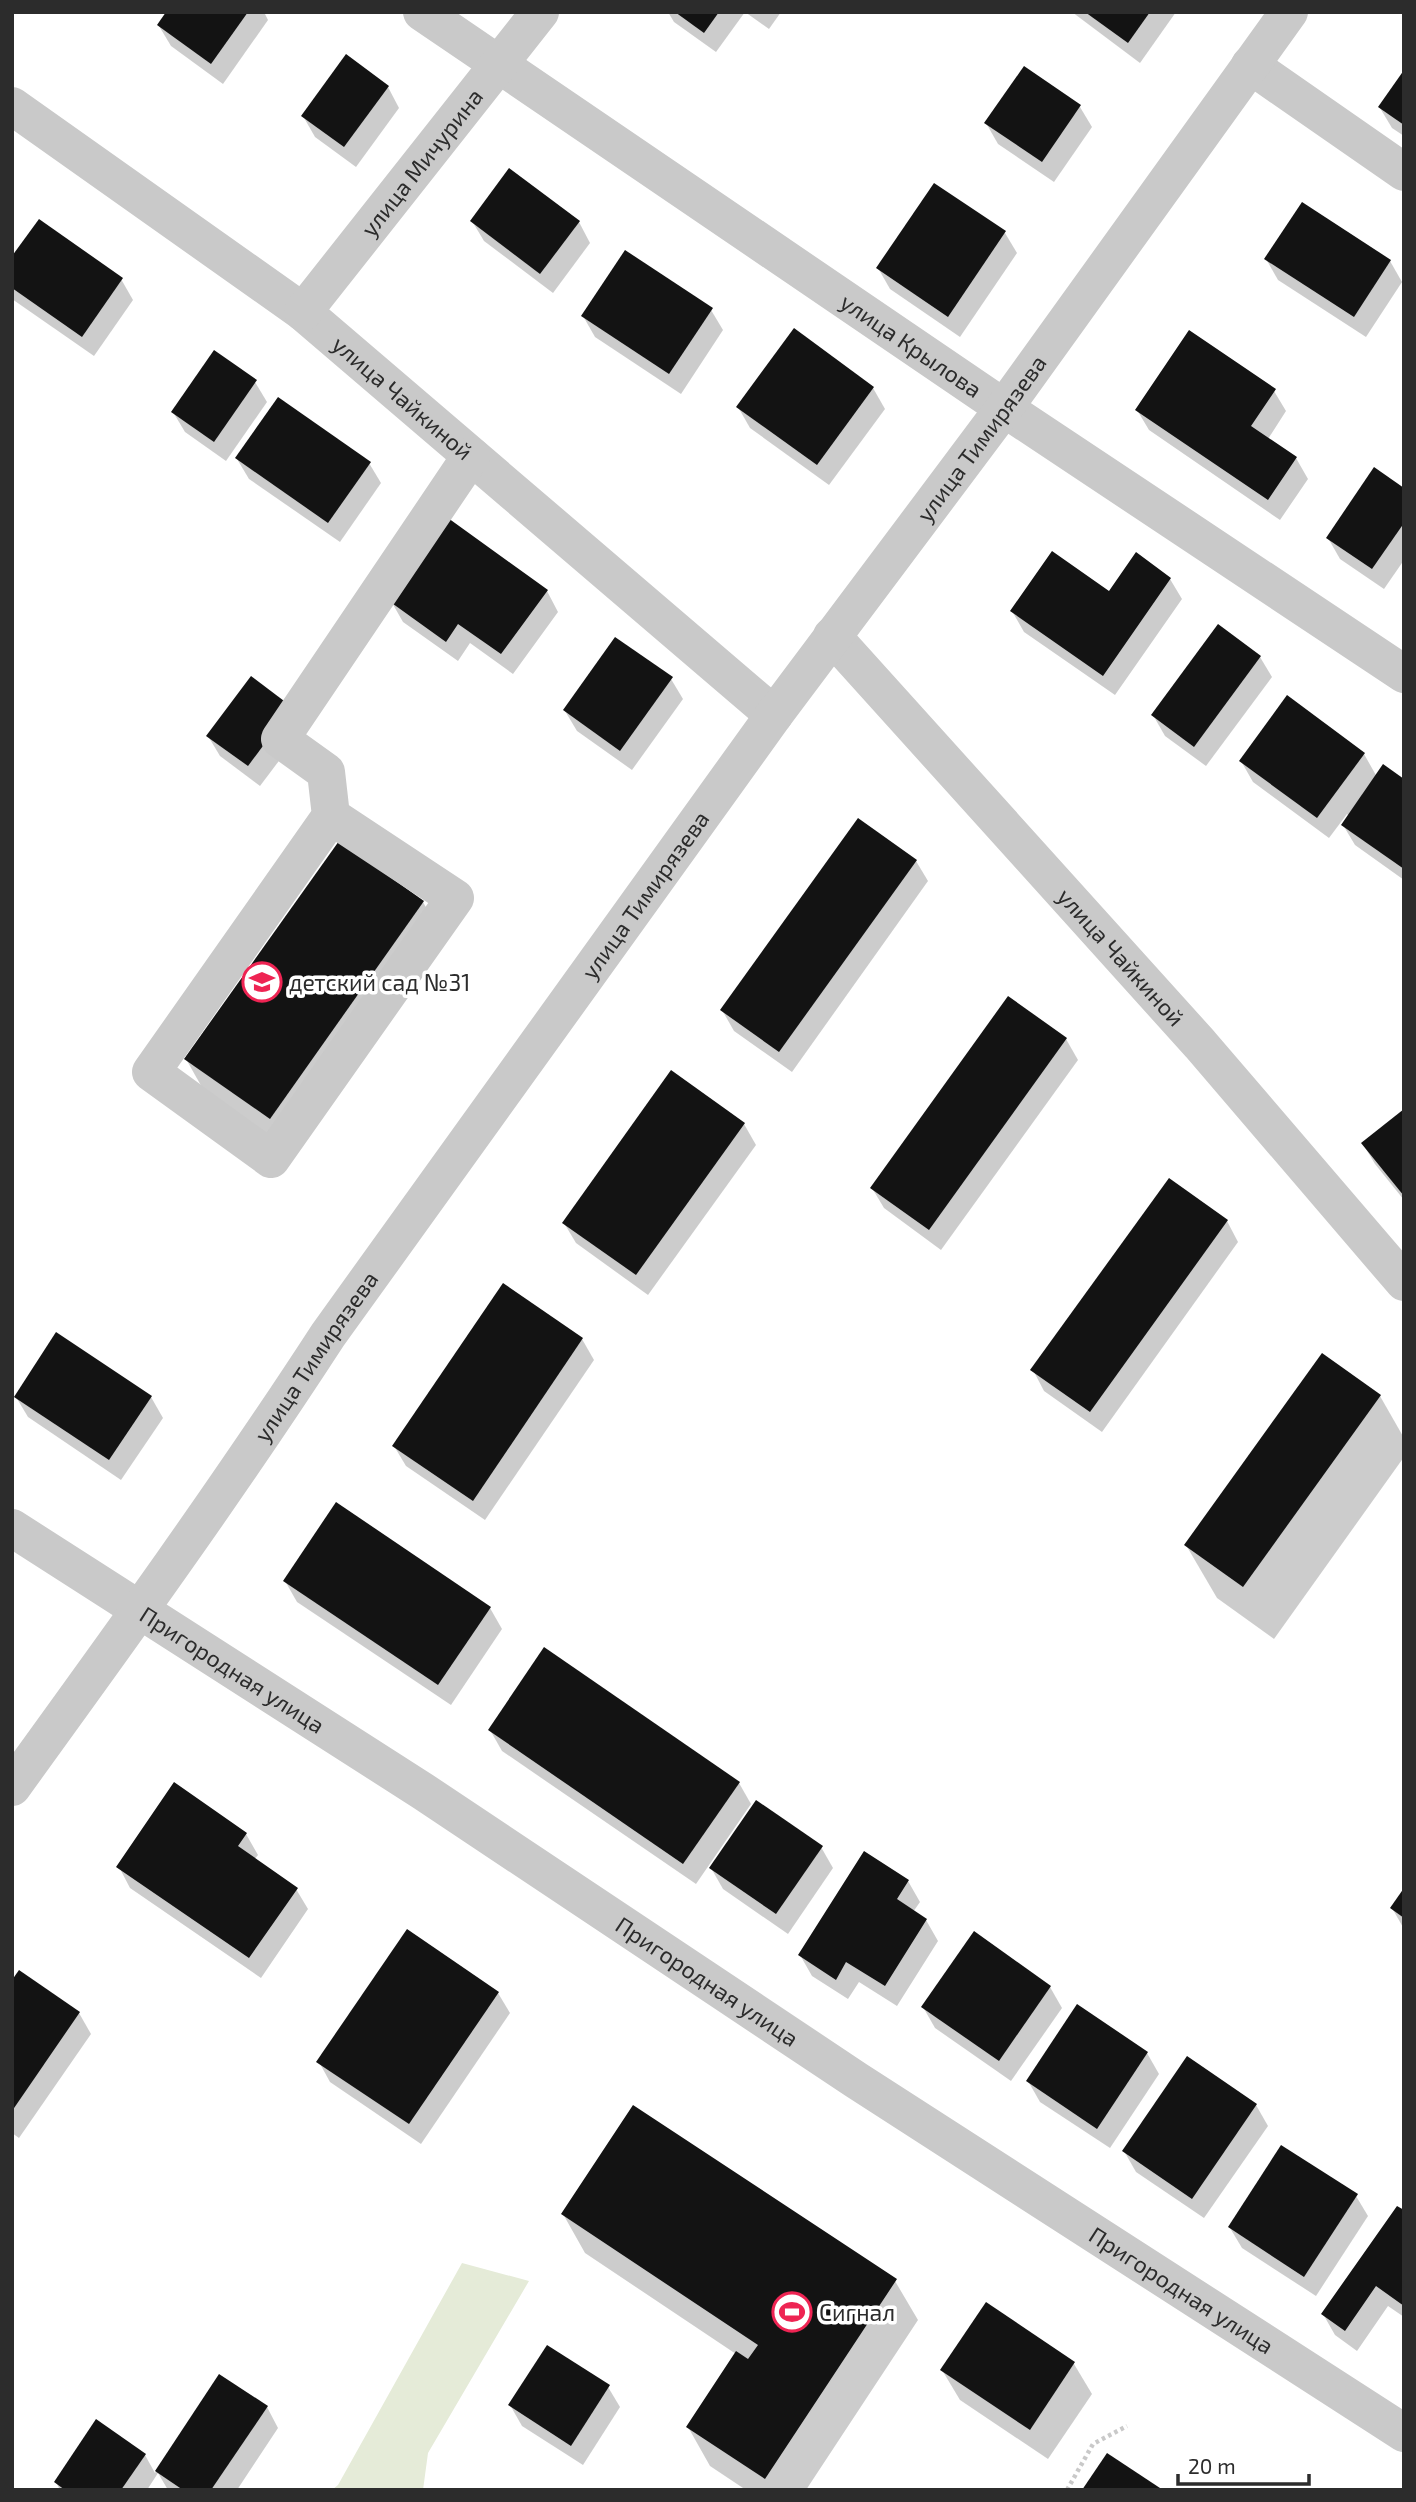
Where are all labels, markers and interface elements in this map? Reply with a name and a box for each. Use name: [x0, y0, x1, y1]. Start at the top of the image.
street label: улица Мичурина: [354, 83, 488, 242]
street label: улица Крылова: [835, 287, 987, 403]
street label: улица Чайкиной: [326, 330, 479, 465]
street label: улица Тимирязева: [910, 349, 1052, 527]
street label: улица Тимирязева: [575, 805, 715, 985]
street label: улица Чайкиной: [1051, 882, 1191, 1031]
school or university icon: детский сад №31: [241, 961, 283, 1003]
place label: детский сад №31: [289, 968, 470, 996]
street label: улица Тимирязева: [247, 1265, 383, 1447]
street label: Пригородная улица: [135, 1600, 330, 1739]
street label: Пригородная улица: [611, 1910, 804, 2052]
street label: Пригородная улица: [1084, 2220, 1279, 2359]
sports icon: Сигнал: [771, 2291, 813, 2333]
place label: Сигнал: [819, 2298, 895, 2326]
scale bar: [1178, 2442, 1309, 2486]
text: 20 m: [1188, 2453, 1236, 2478]

